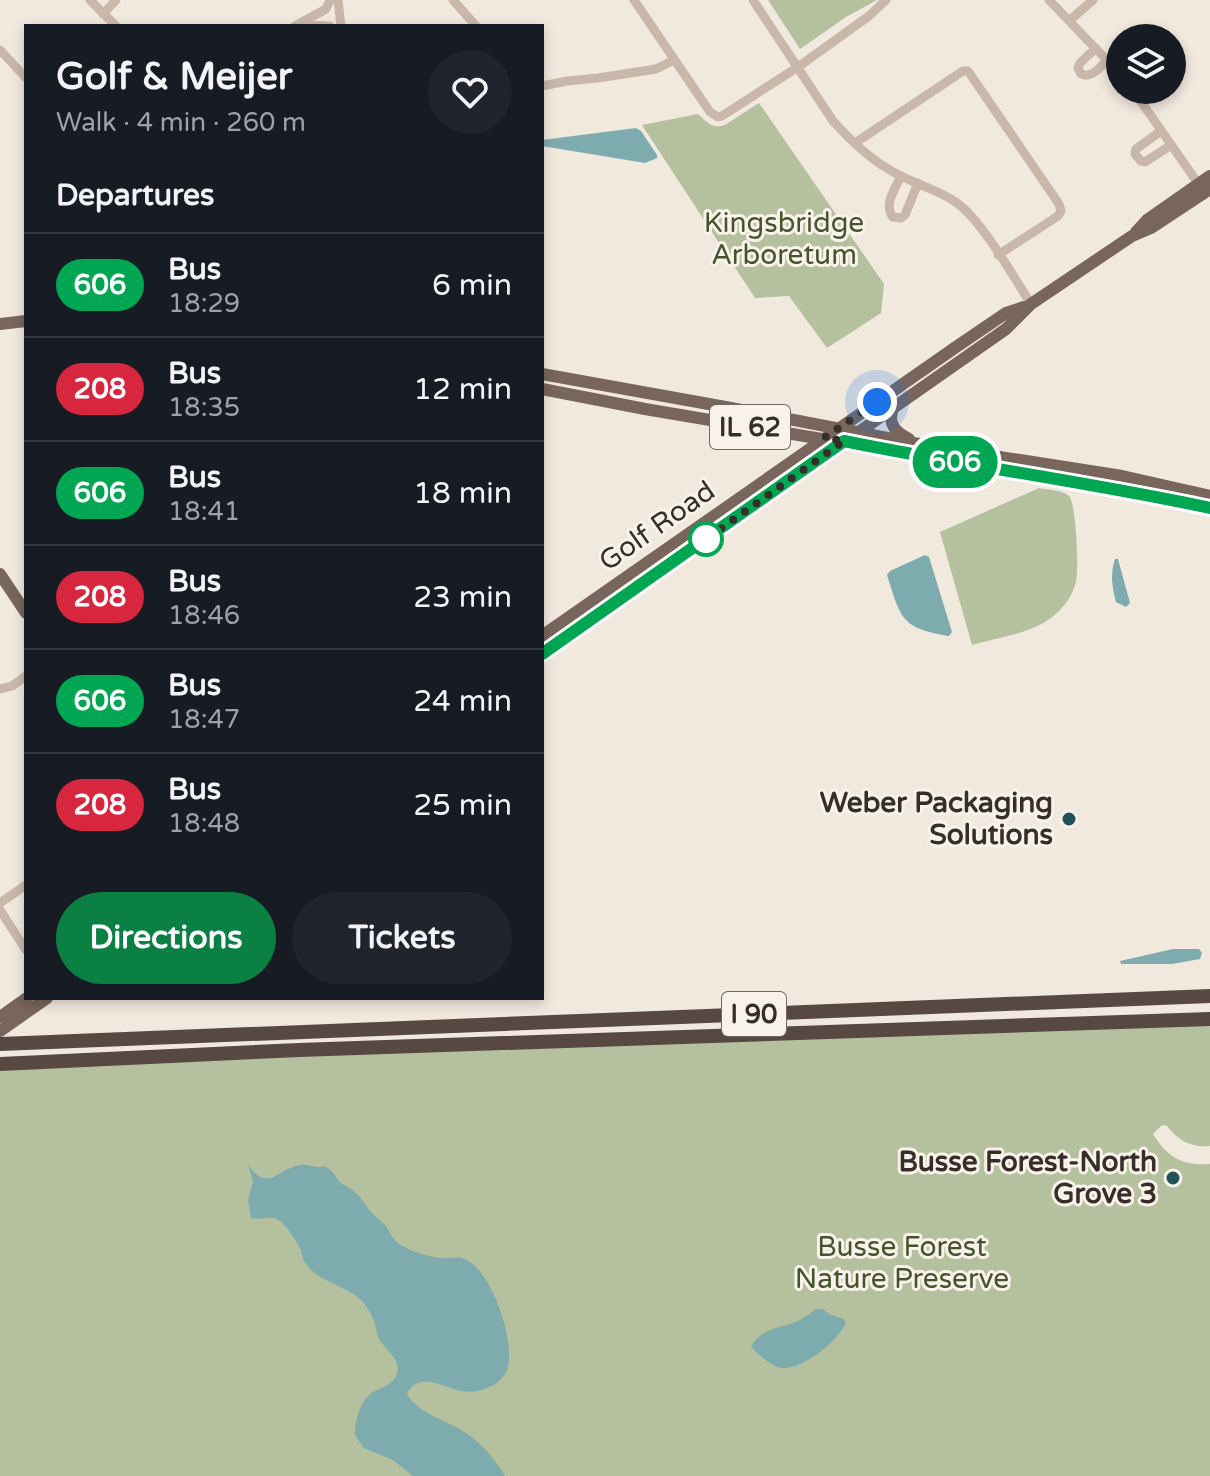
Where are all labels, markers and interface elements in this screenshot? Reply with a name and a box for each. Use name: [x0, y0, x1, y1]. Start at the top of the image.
map controls: [1106, 24, 1186, 104]
button: layers: [1106, 24, 1186, 104]
button: heart: [428, 50, 512, 134]
text: Golf & Meijer: [56, 54, 292, 100]
text: Walk · 4 min · 260 m: [56, 107, 306, 138]
text: Departures: [56, 177, 214, 214]
park label: Kingsbridge Arboretum: [704, 206, 864, 272]
text: Bus: [168, 251, 221, 288]
text: 6 min: [432, 267, 512, 304]
text: 606: [74, 268, 126, 302]
text: 18:29: [168, 288, 240, 319]
text: Bus: [168, 355, 221, 392]
text: 12 min: [413, 371, 512, 408]
text: 208: [74, 372, 126, 406]
your location: [857, 382, 897, 422]
text: 18:35: [168, 392, 240, 423]
road number: IL 62: [710, 405, 790, 449]
line badge: 606: [909, 436, 1001, 488]
text: 606: [929, 445, 981, 479]
text: Bus: [168, 459, 221, 496]
street label: Golf Road: [593, 474, 721, 578]
text: 18 min: [413, 475, 512, 512]
text: 606: [74, 476, 126, 510]
text: 18:41: [168, 496, 240, 527]
unlabelled marker: [689, 522, 723, 556]
text: Bus: [168, 563, 221, 600]
text: 23 min: [413, 579, 512, 616]
text: 208: [74, 580, 126, 614]
text: 18:46: [168, 600, 240, 631]
text: Bus: [168, 667, 221, 704]
text: 24 min: [413, 683, 512, 720]
text: 606: [74, 684, 126, 718]
text: 18:47: [168, 704, 240, 735]
text: Bus: [168, 771, 221, 808]
place label: Weber Packaging Solutions: [820, 786, 1053, 852]
text: 25 min: [413, 787, 512, 824]
text: 208: [74, 788, 126, 822]
text: 18:48: [168, 808, 240, 839]
marker: Weber Packaging Solutions: [1060, 810, 1078, 828]
button: Directions: [56, 892, 276, 984]
button: Tickets: [292, 892, 512, 984]
road number: I 90: [722, 992, 786, 1036]
place label: Busse Forest-North Grove 3: [899, 1145, 1157, 1211]
marker: Busse Forest-North Grove 3: [1164, 1169, 1182, 1187]
park label: Busse Forest Nature Preserve: [795, 1230, 1009, 1296]

